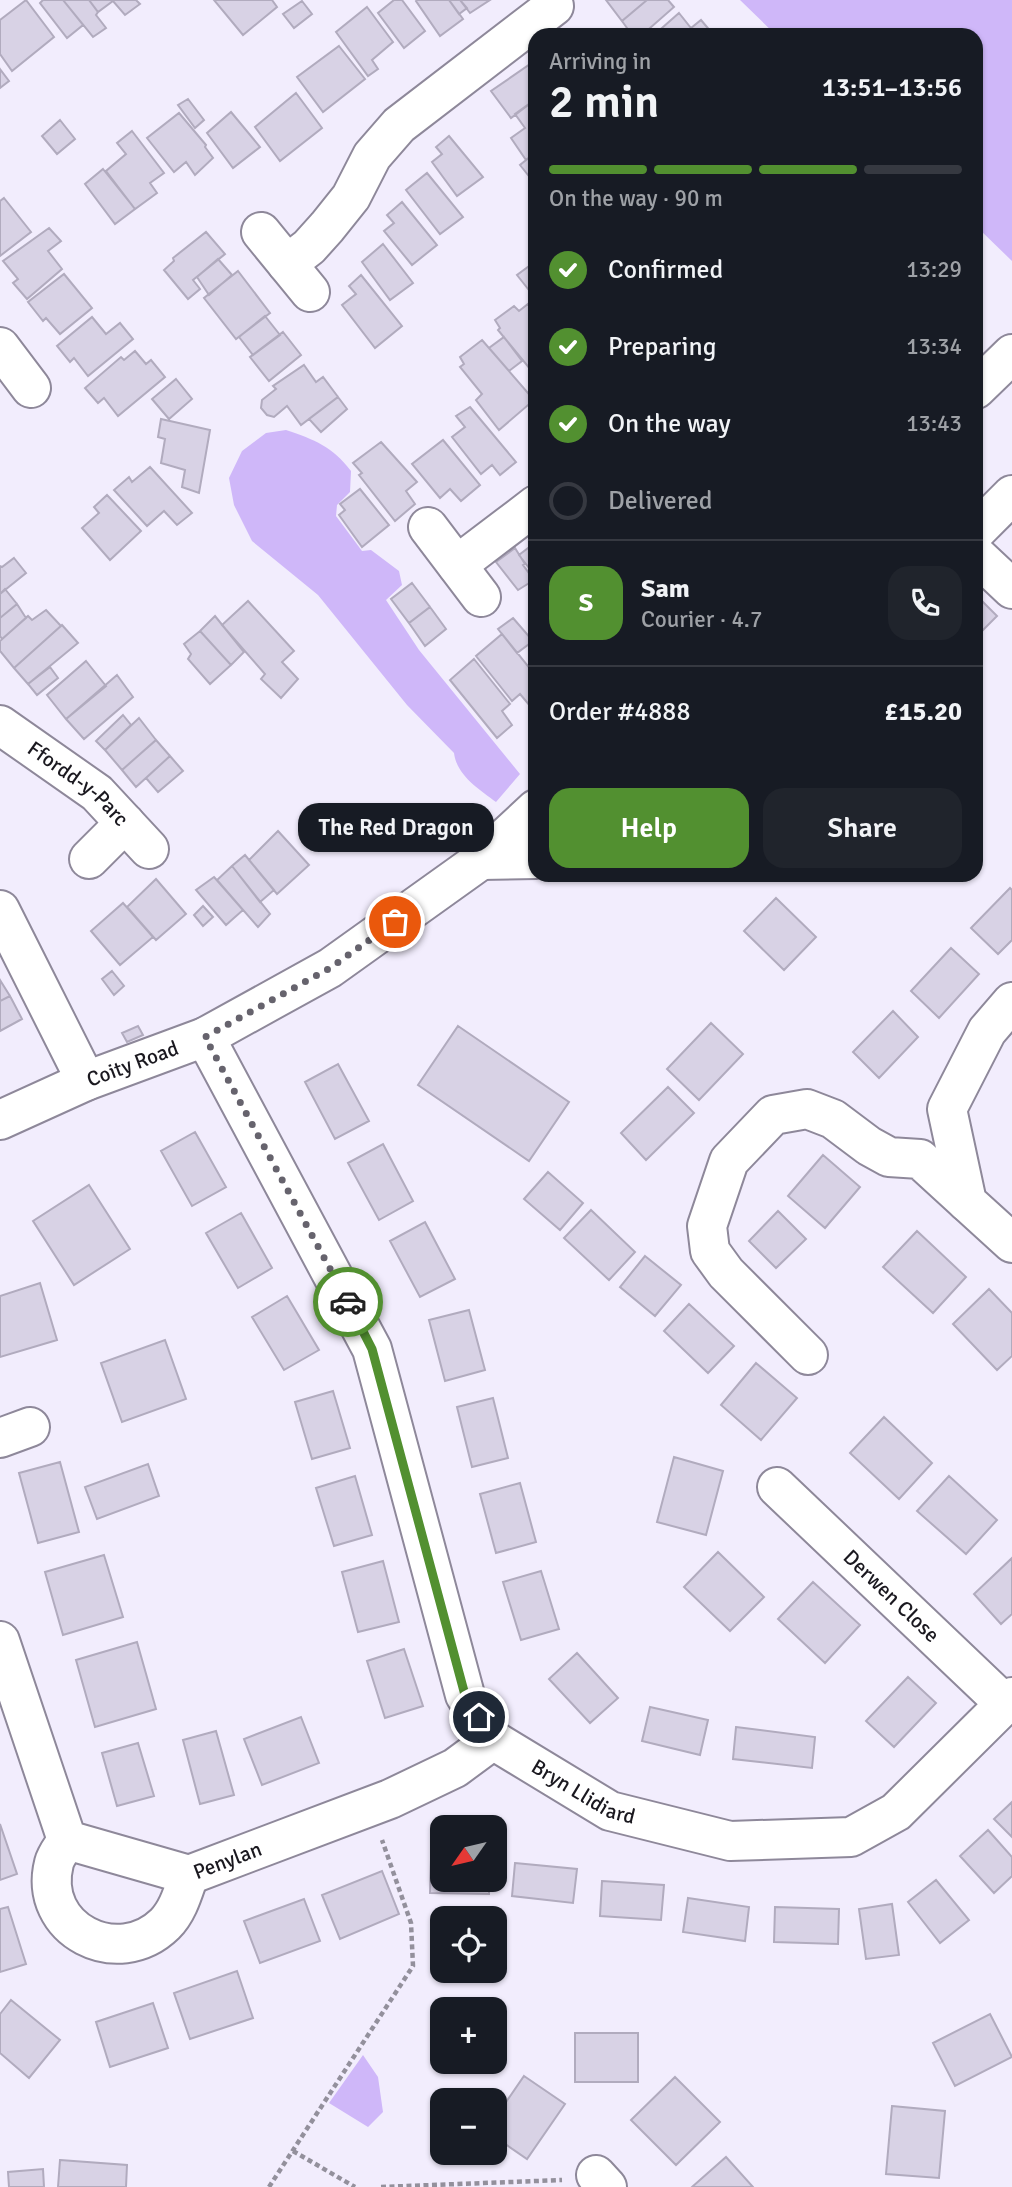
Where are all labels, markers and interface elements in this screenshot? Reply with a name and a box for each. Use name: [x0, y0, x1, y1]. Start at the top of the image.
text: Arriving in: [549, 47, 651, 76]
text: 13:51–13:56: [822, 72, 962, 104]
text: 2 min: [549, 74, 659, 130]
text: On the way · 90 m: [549, 184, 723, 213]
icon: check: [549, 251, 587, 289]
text: Confirmed: [608, 254, 723, 286]
text: 13:29: [906, 255, 962, 284]
icon: check: [549, 328, 587, 366]
text: Preparing: [608, 331, 716, 363]
text: 13:34: [906, 332, 962, 361]
icon: check: [549, 405, 587, 443]
text: On the way: [608, 408, 731, 440]
text: 13:43: [906, 409, 962, 438]
text: Delivered: [608, 485, 713, 517]
button: phone: [888, 566, 962, 640]
text: Sam: [641, 573, 690, 605]
text: S: [579, 587, 593, 619]
text: Courier · 4.7: [641, 605, 762, 634]
text: Order #4888: [549, 696, 690, 728]
text: £15.20: [884, 696, 962, 728]
street label: Ffordd-y-Parc: [23, 735, 134, 832]
button: Help: [549, 788, 749, 868]
button: Share: [763, 788, 962, 868]
callout: The Red Dragon: [297, 803, 493, 852]
text: The Red Dragon: [318, 813, 474, 842]
pin: [365, 892, 425, 952]
icon: bag: [376, 903, 414, 941]
street label: Coity Road: [83, 1035, 182, 1093]
courier: [313, 1267, 383, 1337]
icon: car: [329, 1283, 367, 1321]
street label: Derwen Close: [838, 1544, 945, 1648]
pin: [449, 1687, 509, 1747]
icon: home: [460, 1698, 498, 1736]
street label: Bryn Llidiard: [527, 1753, 638, 1830]
north arrow: [430, 1815, 508, 1892]
map controls: [430, 1815, 507, 2165]
street label: Penylan: [190, 1836, 265, 1885]
button: locate: [430, 1906, 507, 1983]
button: +: [430, 1997, 507, 2074]
button: −: [430, 2088, 507, 2165]

